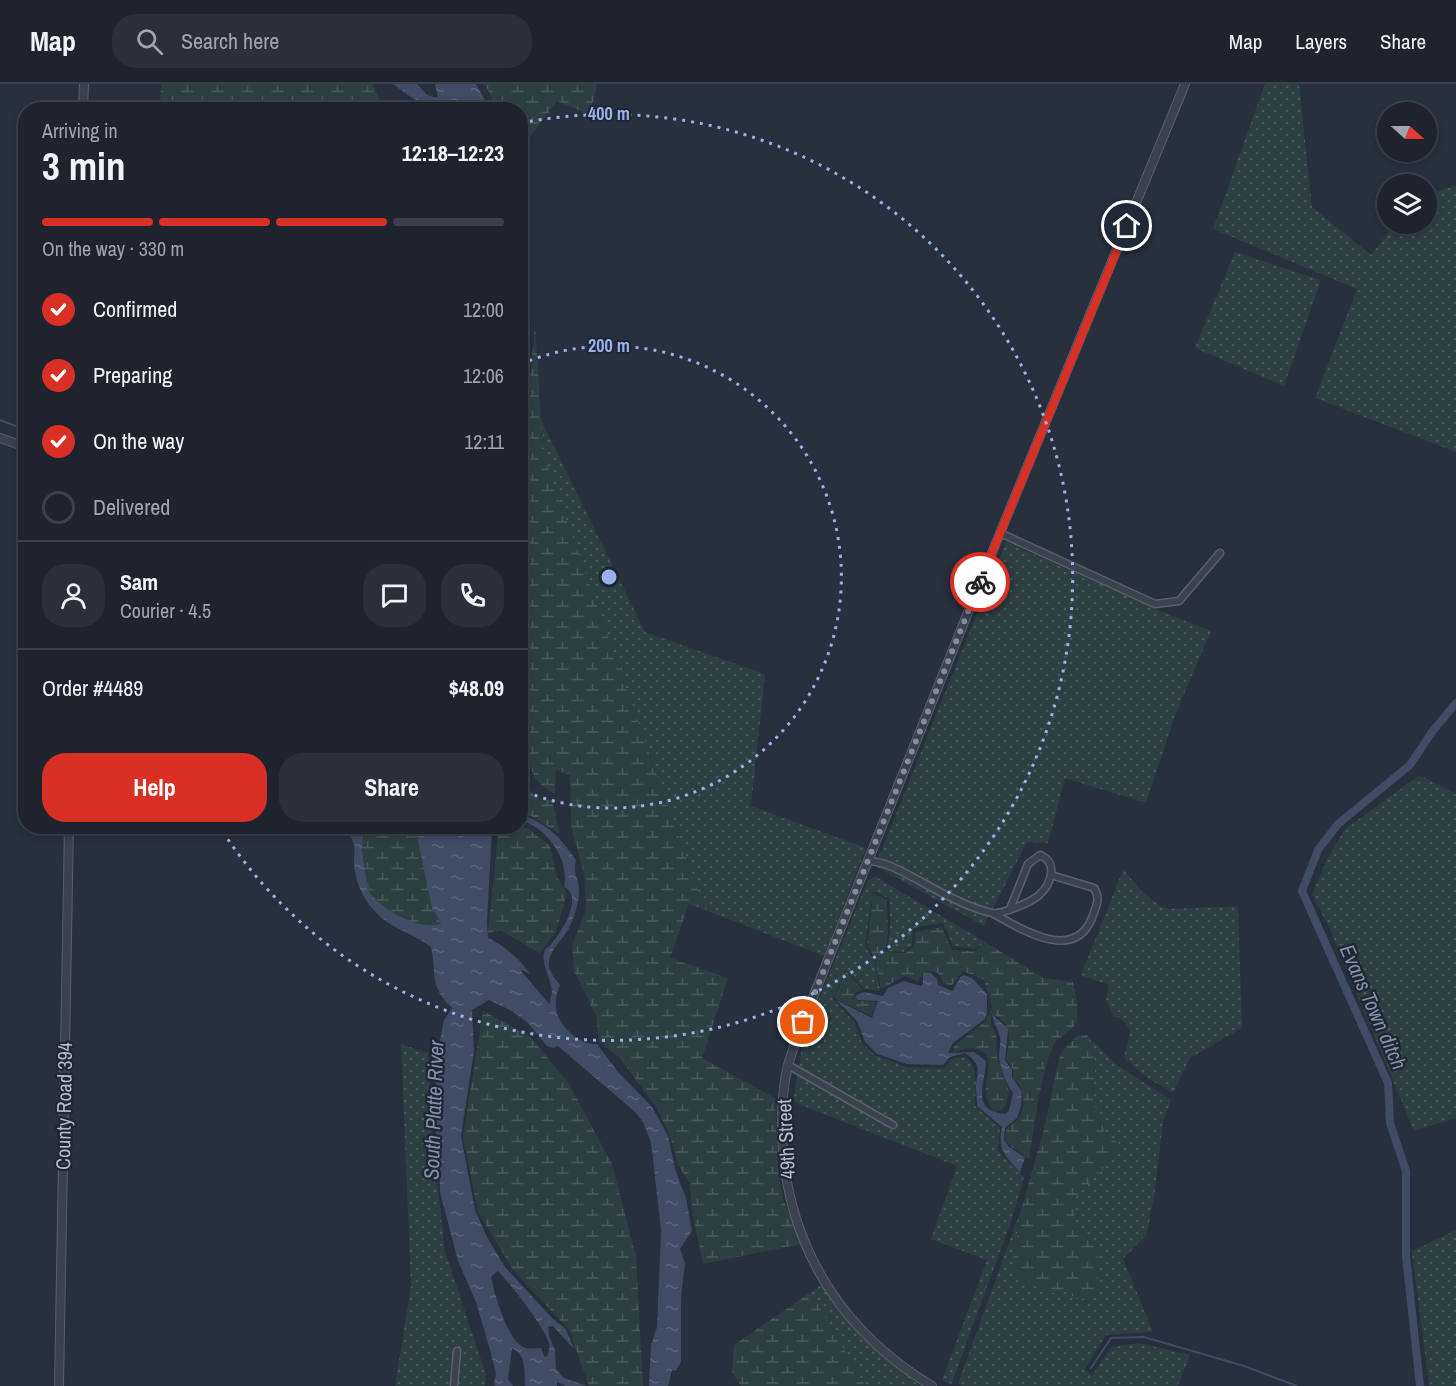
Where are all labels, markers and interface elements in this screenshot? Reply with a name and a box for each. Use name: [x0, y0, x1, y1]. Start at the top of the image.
search box: [112, 14, 532, 68]
text: Map: [30, 22, 76, 60]
icon: search: [133, 25, 166, 58]
text: Search here: [181, 26, 279, 56]
text: Map: [1229, 27, 1262, 56]
text: Layers: [1295, 27, 1347, 56]
text: Share: [1380, 27, 1426, 56]
text: 400 m: [588, 101, 630, 126]
north arrow: [1377, 102, 1437, 162]
map controls: [1377, 102, 1437, 234]
text: Arriving in: [42, 117, 118, 144]
text: 12:18–12:23: [402, 138, 504, 168]
text: 3 min: [42, 140, 126, 192]
button: layers: [1377, 174, 1437, 234]
pin: [1101, 200, 1152, 251]
icon: home: [1110, 209, 1143, 242]
text: On the way · 330 m: [42, 235, 184, 262]
icon: check: [42, 293, 75, 326]
text: Confirmed: [93, 294, 177, 324]
text: 12:00: [463, 296, 504, 323]
text: 200 m: [588, 333, 630, 358]
icon: check: [42, 359, 75, 392]
text: Preparing: [93, 360, 172, 390]
text: 12:06: [463, 362, 504, 389]
icon: check: [42, 425, 75, 458]
text: On the way: [93, 426, 184, 456]
text: 12:11: [464, 428, 504, 455]
text: Delivered: [93, 492, 170, 522]
courier: [950, 552, 1010, 612]
button: person: [42, 564, 105, 627]
button: chat: [363, 564, 426, 627]
button: phone: [441, 564, 504, 627]
icon: bike: [964, 566, 997, 599]
text: Sam: [120, 567, 158, 597]
centre of rings: [599, 567, 619, 587]
text: Courier · 4.5: [120, 597, 211, 624]
text: Order #4489: [42, 673, 143, 703]
text: $48.09: [449, 673, 504, 703]
button: Help: [42, 753, 267, 822]
button: Share: [279, 753, 504, 822]
water label: Evans Town ditch: [1333, 940, 1414, 1074]
pin: [777, 996, 828, 1047]
icon: bag: [786, 1005, 819, 1038]
water label: South Platte River: [417, 1038, 450, 1180]
street label: County Road 394: [49, 1042, 78, 1170]
street label: 49th Street: [770, 1098, 801, 1180]

